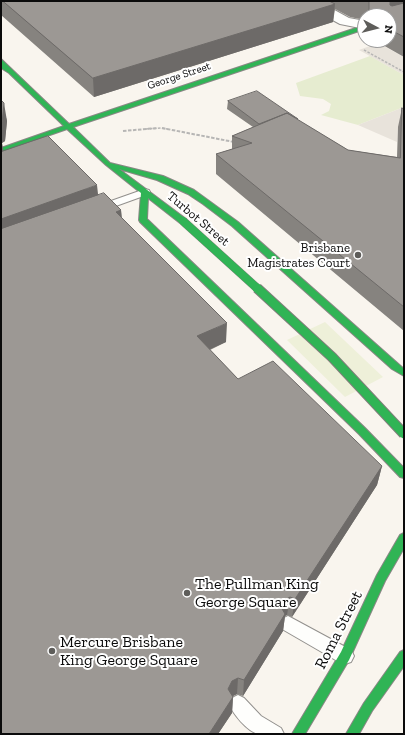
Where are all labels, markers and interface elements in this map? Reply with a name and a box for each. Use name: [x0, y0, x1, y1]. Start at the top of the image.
north arrow: [357, 8, 397, 48]
text: N: [381, 24, 395, 34]
street label: George Street: [146, 60, 212, 92]
street label: Turbot Street: [164, 188, 232, 250]
place label: Brisbane Magistrates Court: [247, 240, 350, 271]
marker: Brisbane Magistrates Court: [353, 250, 363, 260]
place label: The Pullman King George Square: [195, 574, 319, 612]
marker: The Pullman King George Square: [182, 588, 192, 598]
street label: Roma Street: [311, 588, 367, 672]
place label: Mercure Brisbane King George Square: [60, 632, 198, 670]
marker: Mercure Brisbane King George Square: [47, 646, 57, 656]

